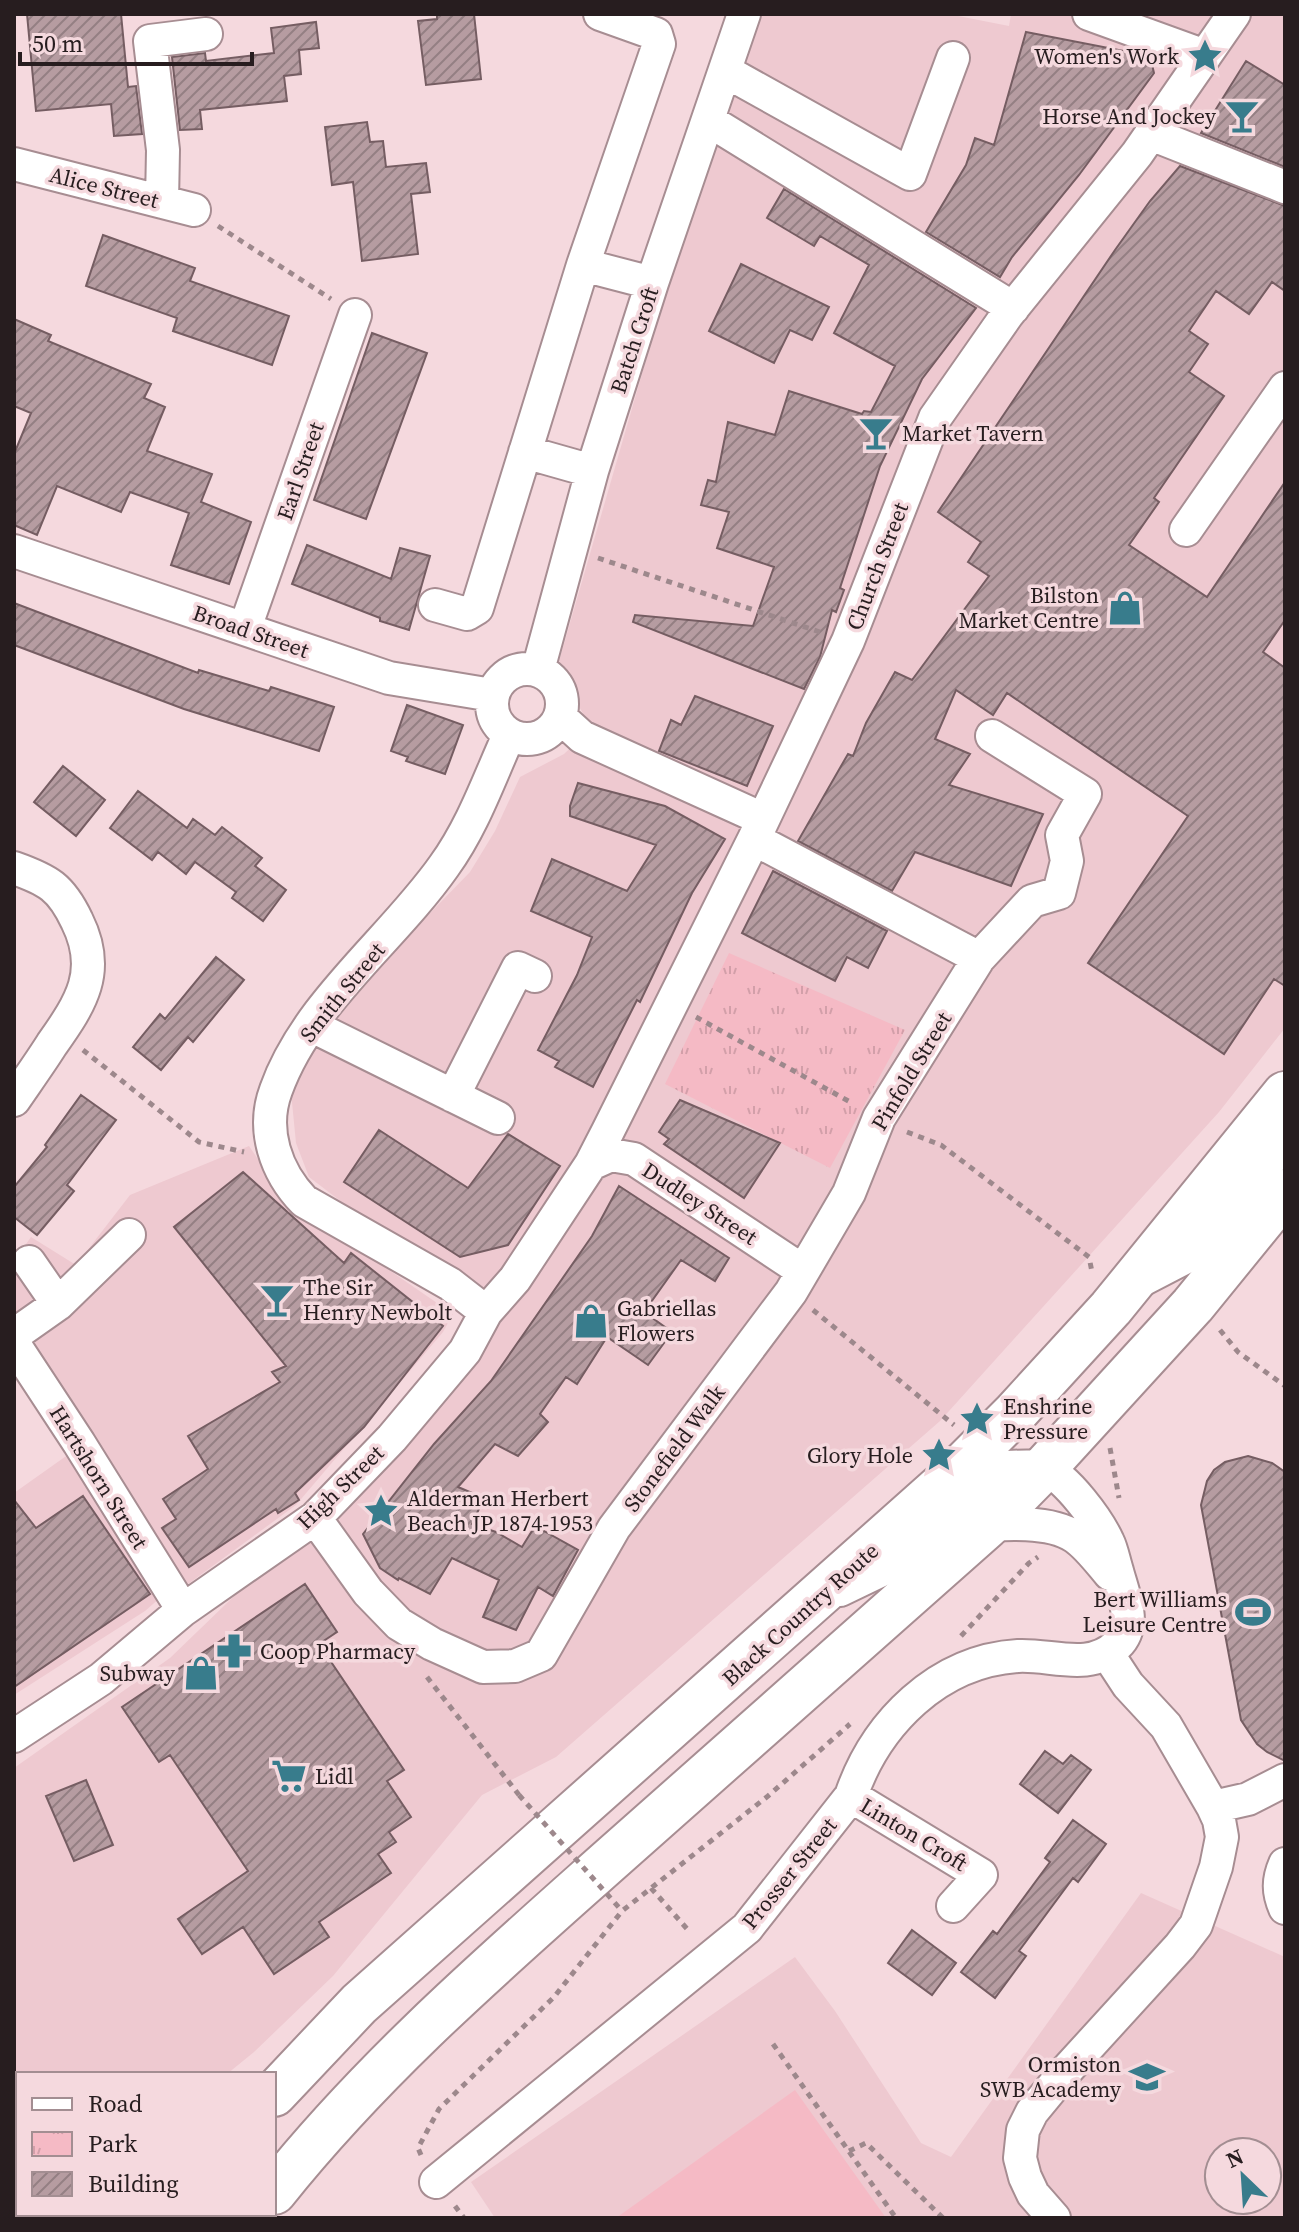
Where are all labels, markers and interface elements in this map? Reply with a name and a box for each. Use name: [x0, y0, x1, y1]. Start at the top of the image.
scale bar: [20, 16, 252, 66]
text: 50 m: [32, 27, 83, 60]
place icon: Women's Work: [1186, 37, 1224, 75]
place label: Women's Work: [1034, 41, 1180, 71]
bar icon: Horse And Jockey: [1223, 97, 1261, 135]
place label: Horse And Jockey: [1042, 101, 1217, 131]
street label: Alice Street: [46, 159, 163, 215]
street label: Batch Croft: [603, 282, 666, 397]
bar icon: Market Tavern: [857, 414, 895, 452]
street label: Earl Street: [269, 417, 331, 524]
place label: Market Tavern: [902, 418, 1044, 448]
street label: Church Street: [839, 497, 915, 634]
place label: Bilston Market Centre: [959, 580, 1099, 635]
shop icon: Bilston Market Centre: [1106, 589, 1144, 627]
street label: Broad Street: [189, 597, 314, 665]
street label: Smith Street: [293, 935, 392, 1048]
street label: Pinfold Street: [864, 1005, 959, 1136]
street label: Dudley Street: [637, 1155, 764, 1252]
place label: The Sir Henry Newbolt: [303, 1272, 453, 1327]
bar icon: The Sir Henry Newbolt: [258, 1281, 296, 1319]
place label: Gabriellas Flowers: [617, 1293, 716, 1348]
shop icon: Gabriellas Flowers: [572, 1302, 610, 1340]
street label: Stonefield Walk: [616, 1378, 732, 1518]
place label: Enshrine Pressure: [1003, 1391, 1093, 1446]
street label: Hartshorn Street: [43, 1399, 156, 1555]
place icon: Enshrine Pressure: [958, 1400, 996, 1438]
place icon: Glory Hole: [920, 1436, 958, 1474]
street label: High Street: [290, 1437, 391, 1536]
place label: Glory Hole: [807, 1440, 913, 1470]
place label: Alderman Herbert Beach JP 1874-1953: [407, 1483, 593, 1538]
place icon: Alderman Herbert Beach JP 1874-1953: [362, 1492, 400, 1530]
street label: Black Country Route: [715, 1536, 885, 1692]
place label: Bert Williams Leisure Centre: [1083, 1584, 1227, 1639]
sports icon: Bert Williams Leisure Centre: [1234, 1593, 1272, 1631]
pharmacy icon: Coop Pharmacy: [215, 1632, 253, 1670]
place label: Coop Pharmacy: [260, 1636, 416, 1666]
shop icon: Subway: [182, 1654, 220, 1692]
place label: Subway: [100, 1658, 176, 1688]
supermarket icon: Lidl: [270, 1757, 308, 1795]
place label: Lidl: [315, 1761, 354, 1791]
street label: Linton Croft: [855, 1790, 974, 1878]
street label: Prosser Street: [735, 1810, 844, 1935]
place label: Ormiston SWB Academy: [980, 2049, 1122, 2104]
school or university icon: Ormiston SWB Academy: [1128, 2058, 1166, 2096]
legend: [16, 2072, 276, 2216]
text: Road: [88, 2087, 143, 2120]
text: Park: [88, 2127, 138, 2160]
north arrow: [1203, 2136, 1283, 2216]
text: N: [1221, 2141, 1248, 2175]
text: Building: [88, 2167, 179, 2200]

